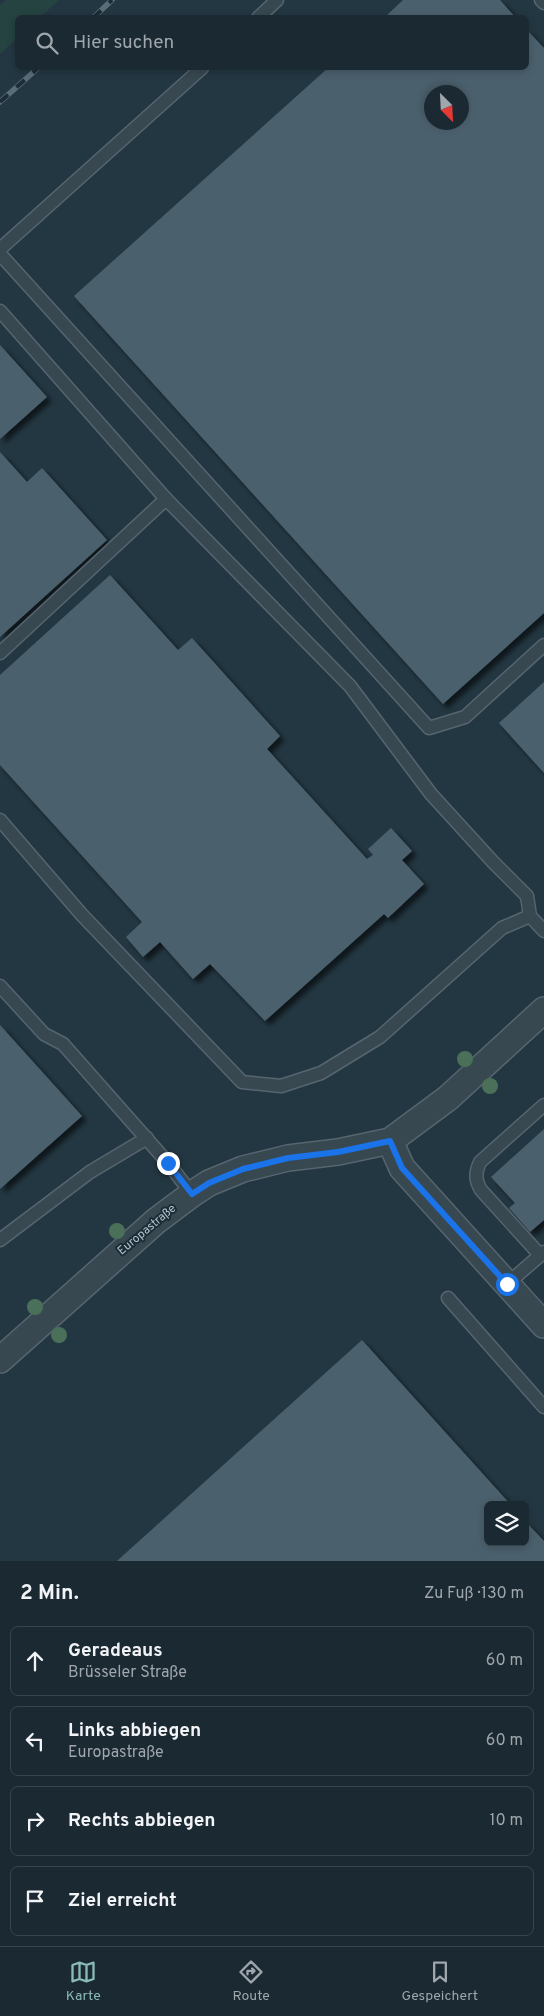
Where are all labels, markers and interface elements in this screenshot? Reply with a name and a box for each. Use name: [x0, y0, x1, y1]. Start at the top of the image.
search box: [15, 15, 529, 70]
icon: search: [33, 29, 61, 57]
text: Hier suchen: [73, 31, 174, 55]
north arrow: [424, 85, 469, 130]
route end: [157, 1152, 180, 1175]
street label: Europastraße: [114, 1201, 180, 1259]
route start: [496, 1273, 519, 1296]
map controls: [484, 1501, 529, 1546]
button: layers: [484, 1501, 529, 1546]
text: 2 Min.: [20, 1580, 79, 1607]
text: Zu Fuß · 130 m: [424, 1584, 524, 1604]
text: Geradeaus: [68, 1639, 163, 1663]
icon: ahead: [21, 1647, 49, 1675]
text: 60 m: [486, 1651, 523, 1671]
text: Brüsseler Straße: [68, 1663, 187, 1683]
text: Links abbiegen: [68, 1719, 201, 1743]
icon: left: [21, 1727, 49, 1755]
text: 60 m: [486, 1731, 523, 1751]
text: Europastraße: [68, 1743, 164, 1763]
icon: right: [21, 1807, 49, 1835]
text: Rechts abbiegen: [68, 1809, 216, 1833]
text: 10 m: [489, 1811, 523, 1831]
icon: arrive: [21, 1887, 49, 1915]
text: Ziel erreicht: [68, 1889, 177, 1913]
tab: Karte: [66, 1958, 101, 2005]
tab: Route: [233, 1958, 270, 2005]
tab: Gespeichert: [402, 1958, 478, 2005]

